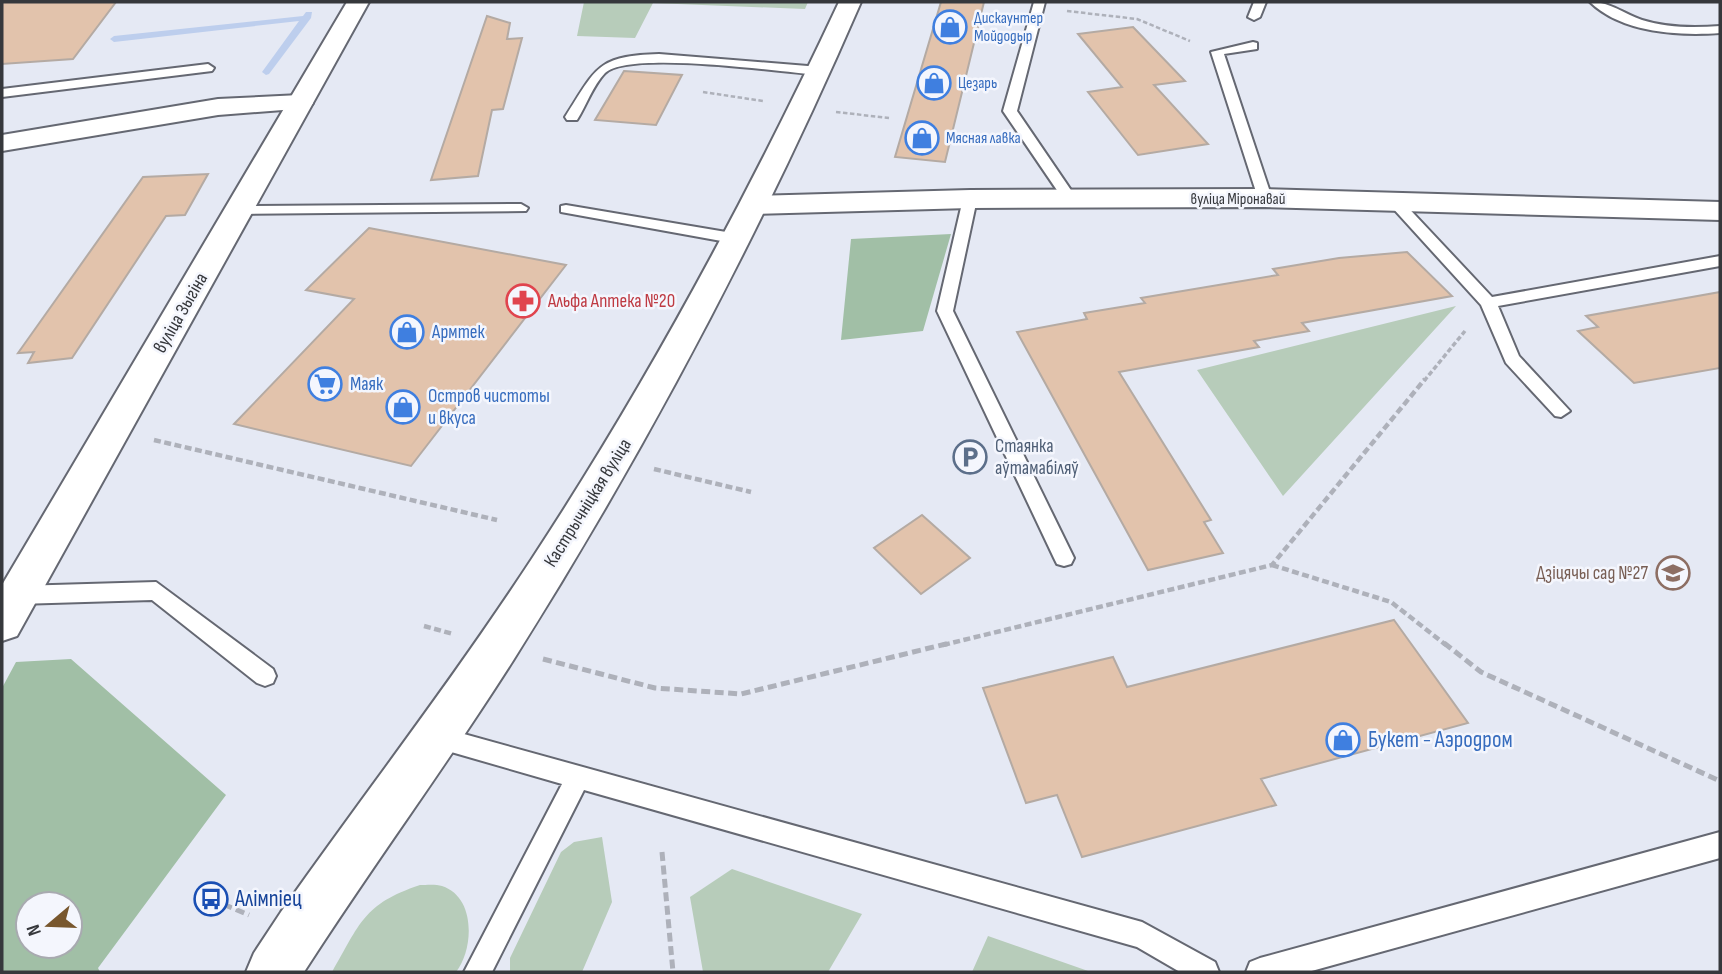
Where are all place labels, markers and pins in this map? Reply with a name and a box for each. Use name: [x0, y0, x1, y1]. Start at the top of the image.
shop icon: Дискаунтер Мойдодыр: [931, 8, 969, 46]
place label: Дискаунтер Мойдодыр: [974, 9, 1043, 46]
shop icon: Цезарь: [915, 64, 953, 102]
place label: Цезарь: [958, 74, 997, 93]
shop icon: Мясная лавка: [903, 119, 941, 157]
place label: Мясная лавка: [946, 129, 1021, 148]
pharmacy icon: Альфа Аптека №20: [504, 282, 542, 320]
place label: Альфа Аптека №20: [547, 290, 675, 313]
shop icon: Армтек: [388, 313, 426, 351]
place label: Армтек: [431, 321, 485, 344]
supermarket icon: Маяк: [306, 365, 344, 403]
place label: Маяк: [350, 373, 384, 396]
place label: Остров чистоты и вкуса: [428, 385, 550, 430]
shop icon: Остров чистоты и вкуса: [384, 388, 422, 426]
place label: Стаянка аўтамабіляў: [995, 435, 1079, 480]
parking icon: Стаянка аўтамабіляў: [951, 438, 989, 476]
school or university icon: Дзіцячы сад №27: [1654, 554, 1692, 592]
place label: Дзіцячы сад №27: [1536, 562, 1648, 585]
shop icon: Букет - Аэродром: [1324, 721, 1362, 759]
place label: Букет - Аэродром: [1368, 726, 1513, 754]
bus stop icon: Алімпіец: [192, 880, 230, 918]
place label: Алімпіец: [234, 885, 302, 913]

